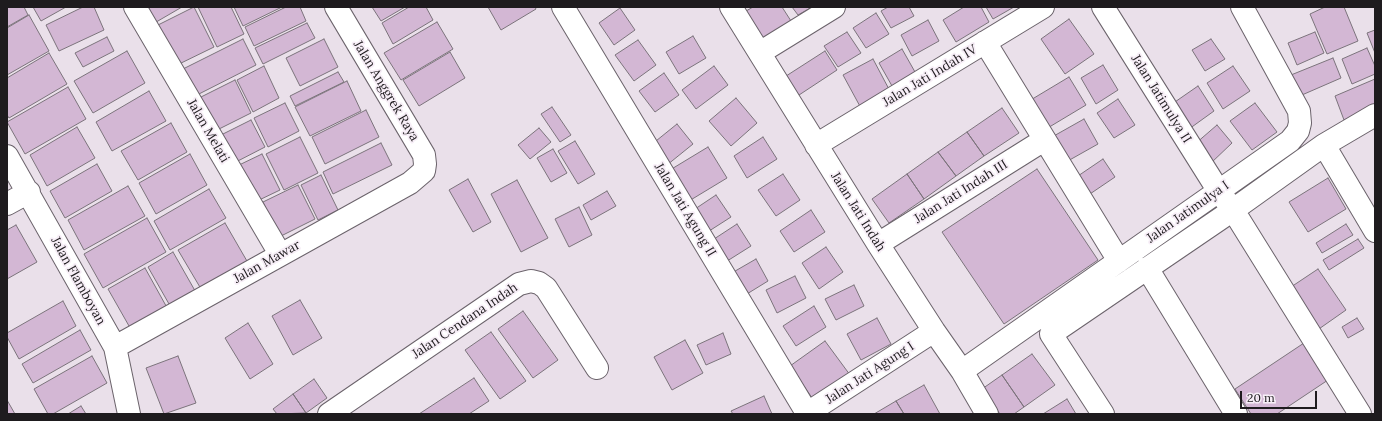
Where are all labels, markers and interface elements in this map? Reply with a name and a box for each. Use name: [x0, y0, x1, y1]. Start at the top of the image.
street label: Jalan Anggrek Raya: [350, 38, 422, 144]
street label: Jalan Jati Indah IV: [880, 42, 980, 110]
street label: Jalan Jatimulya II: [1128, 52, 1194, 146]
street label: Jalan Melati: [184, 97, 232, 165]
street label: Jalan Jati Indah III: [911, 157, 1011, 227]
street label: Jalan Jati Agung II: [651, 160, 719, 260]
street label: Jalan Jati Indah: [827, 169, 889, 255]
street label: Jalan Jatimulya I: [1144, 178, 1232, 246]
street label: Jalan Flamboyan: [47, 234, 109, 328]
street label: Jalan Mawar: [231, 237, 303, 287]
street label: Jalan Cendana Indah: [409, 280, 521, 362]
street label: Jalan Jati Agung I: [823, 339, 917, 407]
scale bar: [1242, 383, 1319, 409]
text: 20 m: [1247, 390, 1275, 405]

